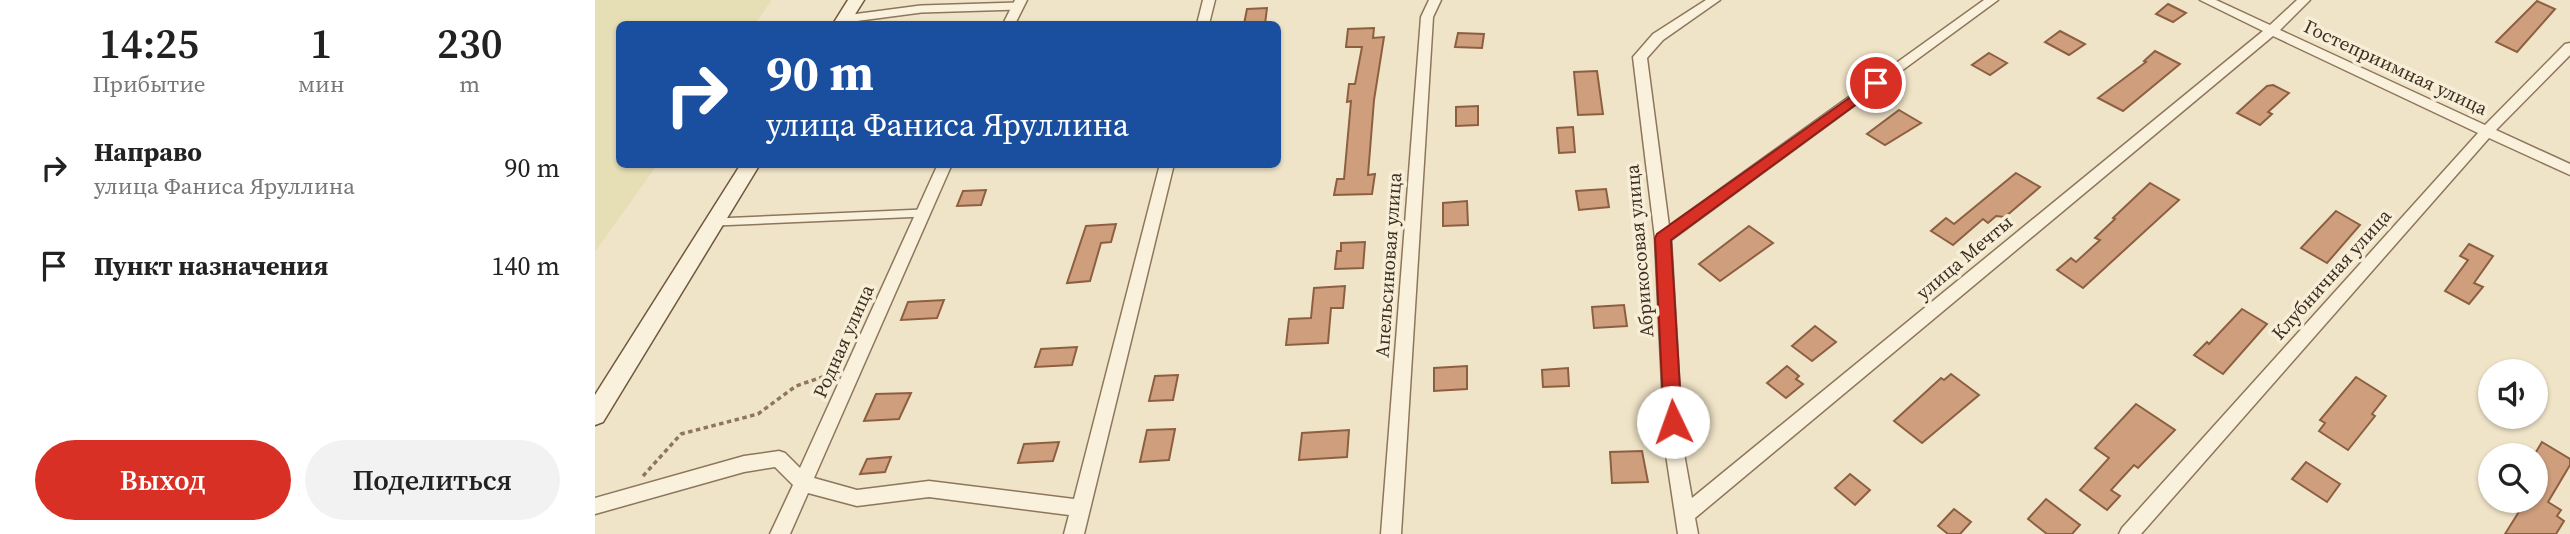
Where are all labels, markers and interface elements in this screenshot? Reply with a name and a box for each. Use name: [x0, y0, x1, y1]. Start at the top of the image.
street label: Гостеприимная улица: [2300, 13, 2492, 121]
text: 14:25: [99, 14, 199, 72]
text: 1: [310, 14, 332, 72]
text: 230: [437, 14, 503, 72]
text: 90 m: [766, 39, 874, 106]
icon: right: [651, 49, 742, 140]
pin: [1846, 53, 1906, 113]
icon: arrive: [1857, 64, 1895, 102]
text: Прибытие: [92, 68, 206, 100]
text: мин: [298, 68, 345, 100]
text: m: [459, 68, 480, 100]
text: улица Фаниса Яруллина: [766, 103, 1129, 147]
text: Направо: [94, 134, 202, 170]
icon: right: [35, 149, 73, 187]
text: 90 m: [505, 150, 560, 186]
street label: Абрикосовая улица: [1618, 163, 1660, 339]
text: улица Фаниса Яруллина: [94, 170, 355, 202]
street label: Апельсиновая улица: [1369, 171, 1407, 358]
street label: Клубничная улица: [2265, 203, 2397, 345]
street label: улица Мечты: [1910, 209, 2018, 305]
icon: arrive: [35, 247, 73, 285]
text: Пункт назначения: [94, 248, 328, 284]
text: 140 m: [492, 248, 560, 284]
street label: Родная улица: [806, 280, 880, 402]
map controls: [2478, 359, 2548, 513]
button: sound: [2478, 359, 2548, 429]
position arrow: [1636, 385, 1710, 459]
button: Выход: [35, 440, 291, 520]
button: Поделиться: [305, 440, 560, 520]
button: search: [2478, 443, 2548, 513]

